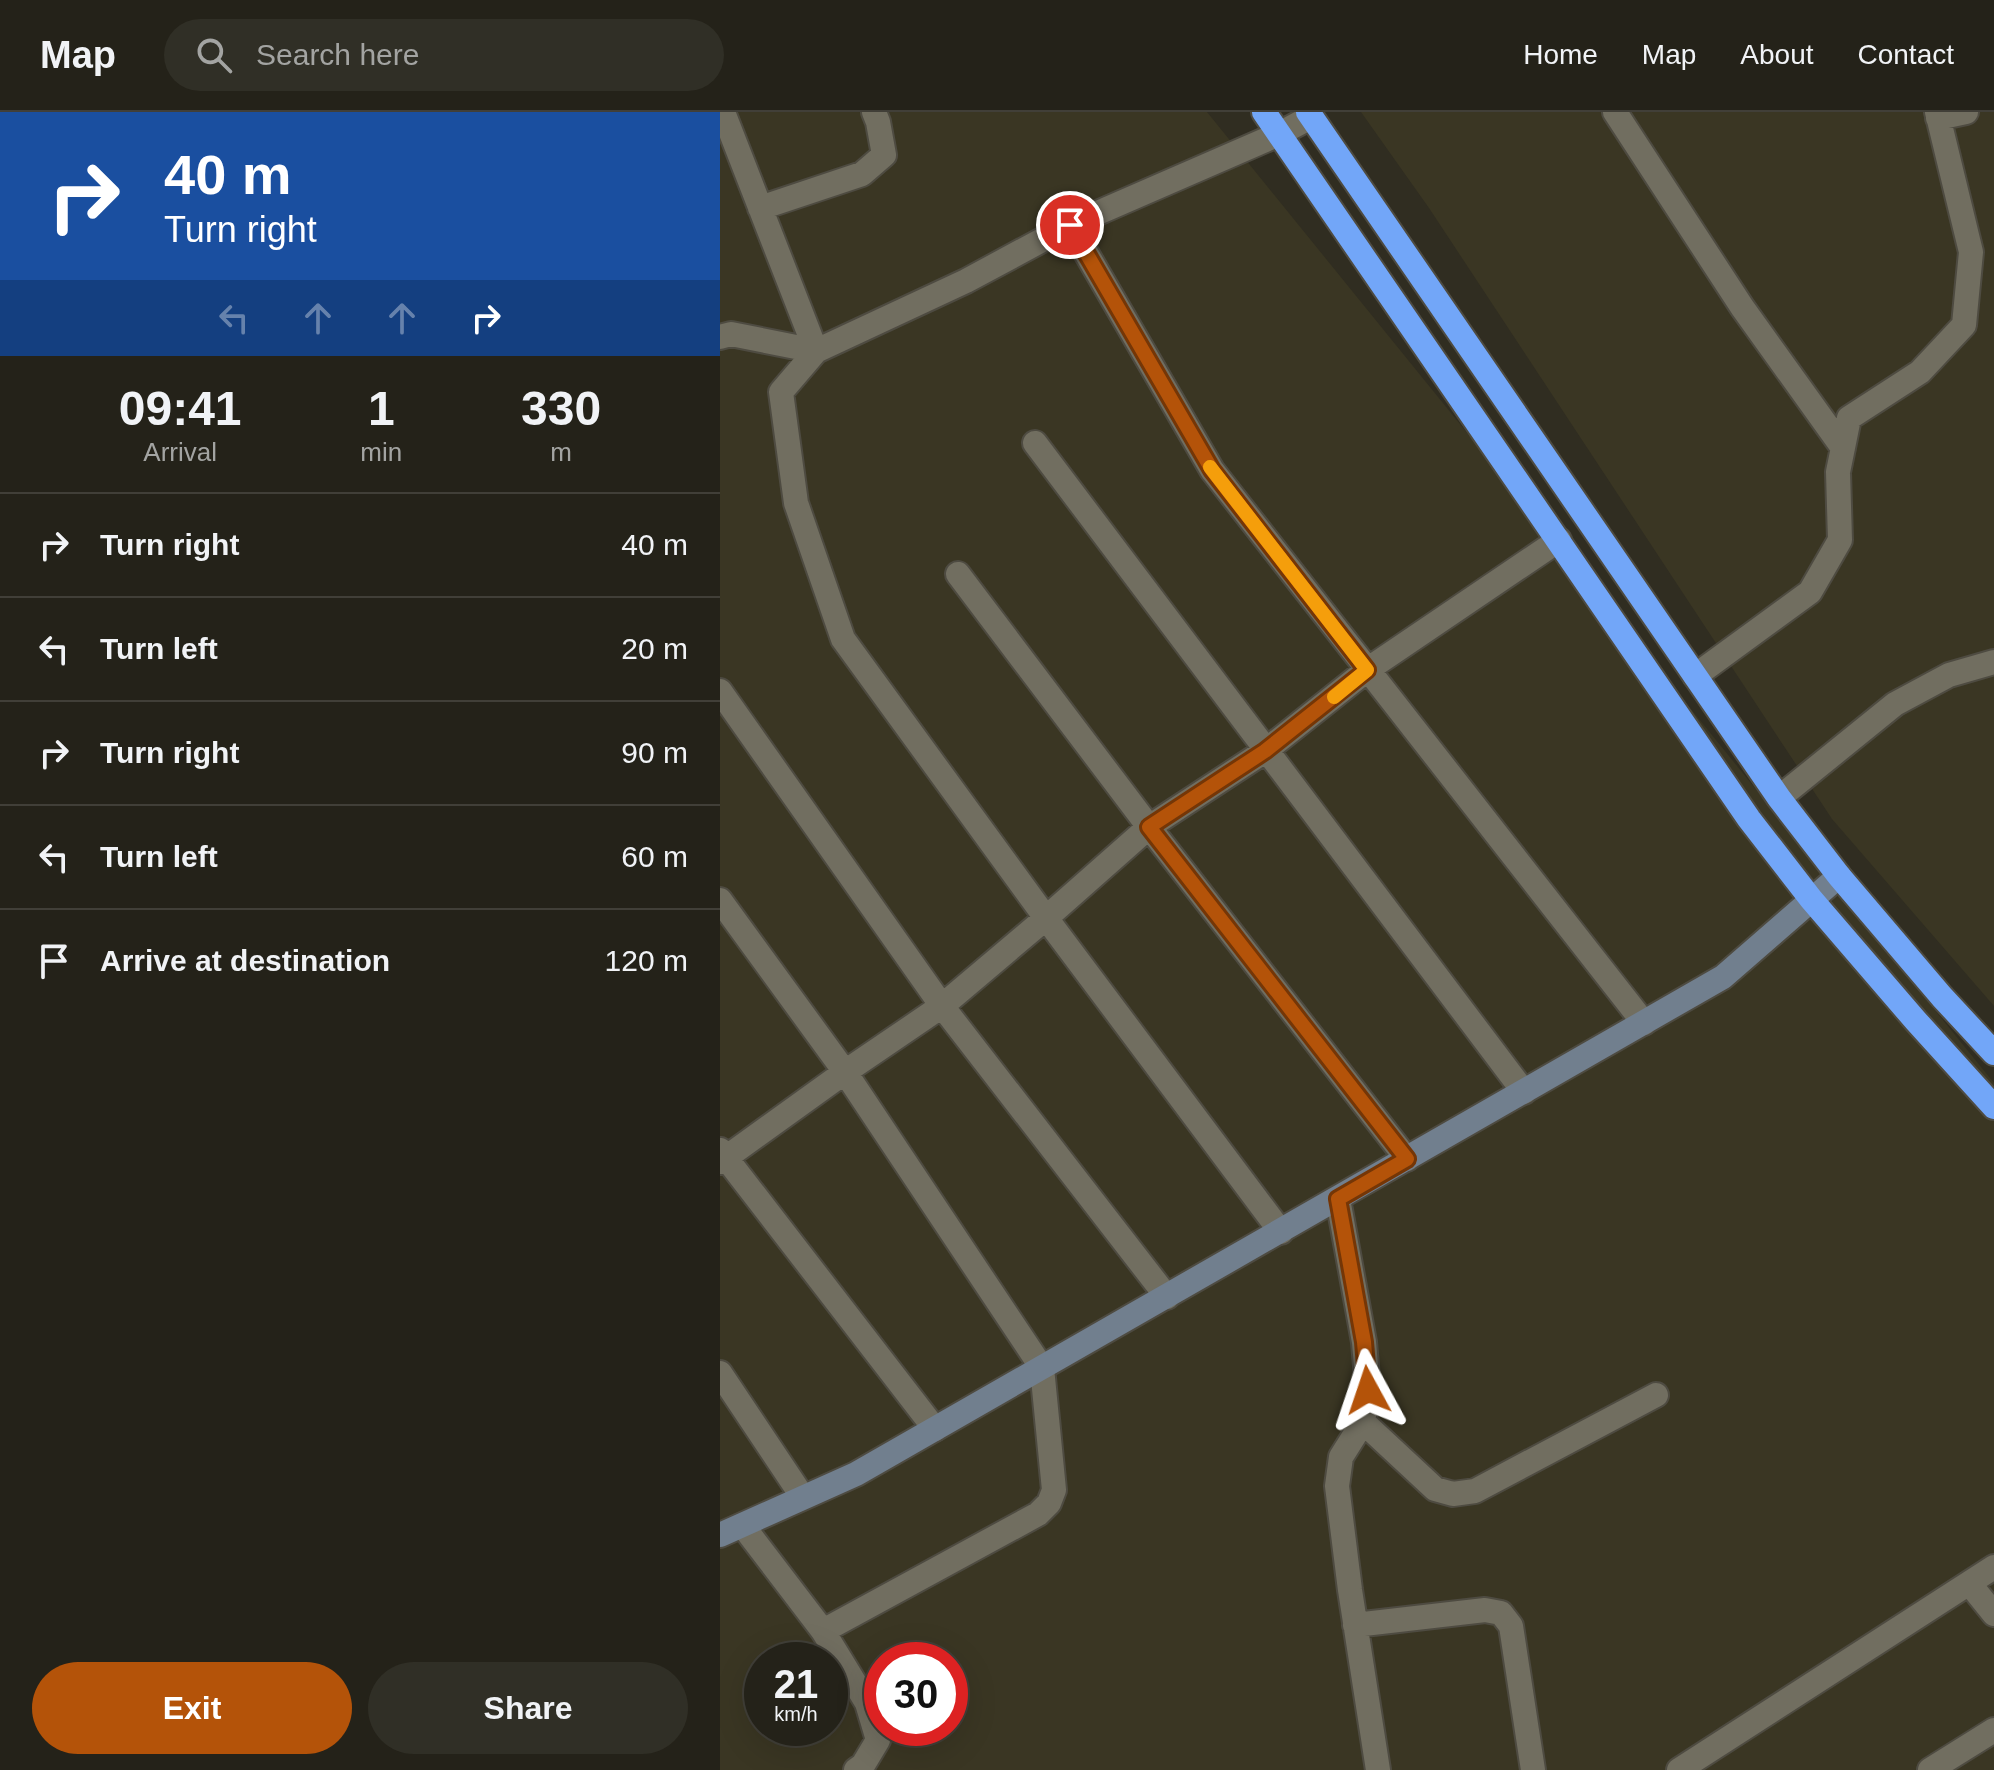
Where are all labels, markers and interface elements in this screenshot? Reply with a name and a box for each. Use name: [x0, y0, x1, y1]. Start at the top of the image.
search box: [164, 19, 724, 91]
icon: search: [192, 33, 236, 77]
text: Map: [40, 34, 116, 76]
text: Search here: [256, 38, 419, 71]
text: Home: [1523, 39, 1598, 70]
text: Map: [1642, 39, 1696, 70]
text: About: [1740, 39, 1814, 70]
text: Contact: [1858, 39, 1954, 70]
text: 40 m: [164, 143, 292, 206]
icon: right: [32, 144, 136, 248]
pin: [1036, 191, 1104, 259]
icon: arrive: [1048, 203, 1092, 247]
text: Turn right: [164, 209, 317, 250]
icon: left: [212, 296, 256, 340]
icon: ahead: [296, 296, 340, 340]
icon: ahead: [380, 296, 424, 340]
icon: right: [464, 296, 508, 340]
text: 09:41: [119, 382, 242, 435]
text: 1: [368, 382, 395, 435]
text: 330: [521, 382, 601, 435]
text: Arrival: [143, 437, 217, 467]
text: min: [360, 437, 402, 467]
text: m: [550, 437, 572, 467]
icon: right: [32, 523, 76, 567]
text: Turn right: [100, 528, 239, 561]
text: 40 m: [621, 528, 688, 561]
icon: left: [32, 627, 76, 671]
text: Turn left: [100, 632, 218, 665]
text: 20 m: [621, 632, 688, 665]
icon: right: [32, 731, 76, 775]
text: Turn right: [100, 736, 239, 769]
text: 90 m: [621, 736, 688, 769]
icon: left: [32, 835, 76, 879]
text: Turn left: [100, 840, 218, 873]
text: 60 m: [621, 840, 688, 873]
icon: arrive: [32, 939, 76, 983]
text: Arrive at destination: [100, 944, 390, 977]
text: 120 m: [605, 944, 688, 977]
position arrow: [1326, 1348, 1410, 1432]
speed limit sign: 30: [864, 1642, 968, 1746]
button: Exit: [32, 1662, 352, 1754]
button: Share: [368, 1662, 688, 1754]
text: 21: [774, 1662, 818, 1706]
text: km/h: [774, 1703, 818, 1725]

